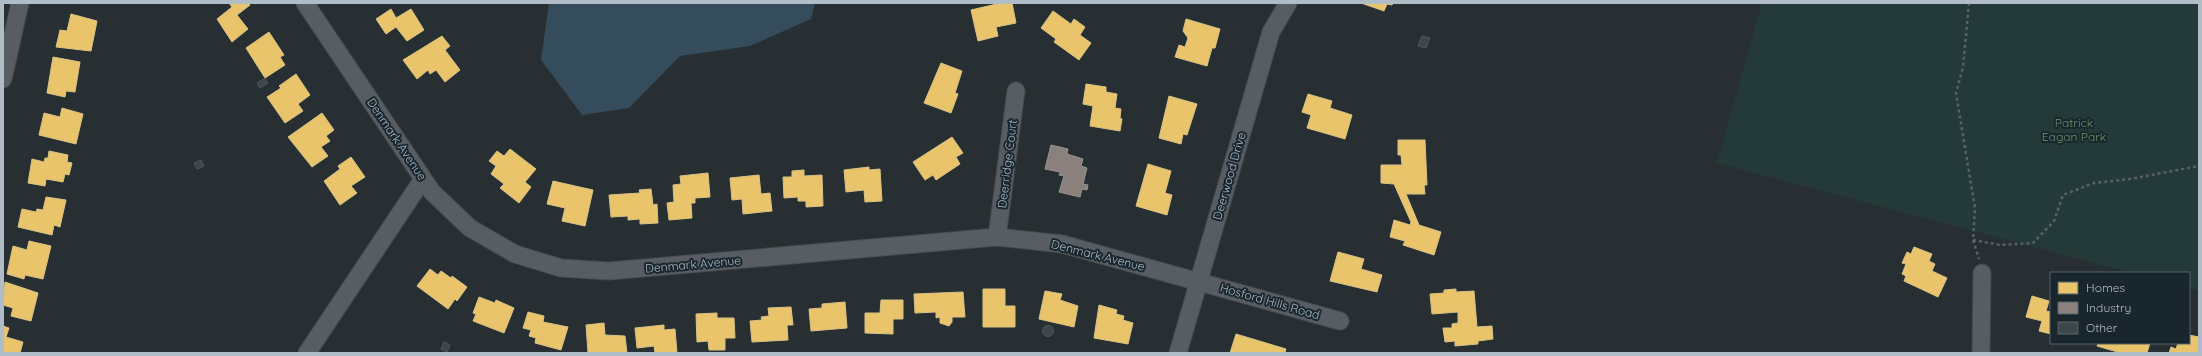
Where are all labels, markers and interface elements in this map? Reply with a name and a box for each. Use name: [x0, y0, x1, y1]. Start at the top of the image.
street label: Denmark Avenue: [364, 95, 430, 183]
park label: Patrick Eagan Park: [2042, 115, 2106, 144]
street label: Deerridge Court: [994, 119, 1020, 209]
street label: Deerwood Drive: [1209, 130, 1249, 222]
street label: Denmark Avenue: [1050, 236, 1147, 274]
street label: Denmark Avenue: [645, 252, 742, 276]
legend: [2050, 272, 2190, 344]
street label: Hosford Hills Road: [1218, 280, 1322, 322]
text: Homes: [2086, 280, 2126, 295]
text: Industry: [2086, 300, 2131, 315]
text: Other: [2086, 320, 2118, 335]

